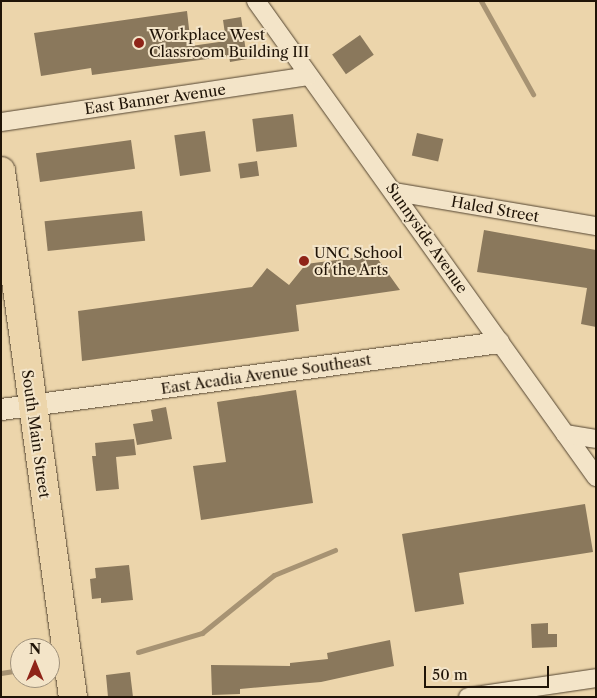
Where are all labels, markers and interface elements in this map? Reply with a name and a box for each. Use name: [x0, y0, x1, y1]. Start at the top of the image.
place label: Workplace West Classroom Building III: [149, 25, 309, 60]
marker: Workplace West Classroom Building III: [133, 37, 145, 49]
street label: East Banner Avenue: [83, 80, 227, 118]
street label: Sunnyside Avenue: [382, 179, 472, 297]
street label: Haled Street: [450, 192, 540, 226]
place label: UNC School of the Arts: [314, 243, 402, 278]
marker: UNC School of the Arts: [298, 255, 310, 267]
street label: East Acadia Avenue Southeast: [159, 350, 373, 398]
street label: South Main Street: [18, 369, 54, 499]
north arrow: [10, 638, 60, 688]
text: N: [29, 640, 41, 658]
scale bar: [427, 656, 552, 688]
text: 50 m: [432, 665, 468, 684]

